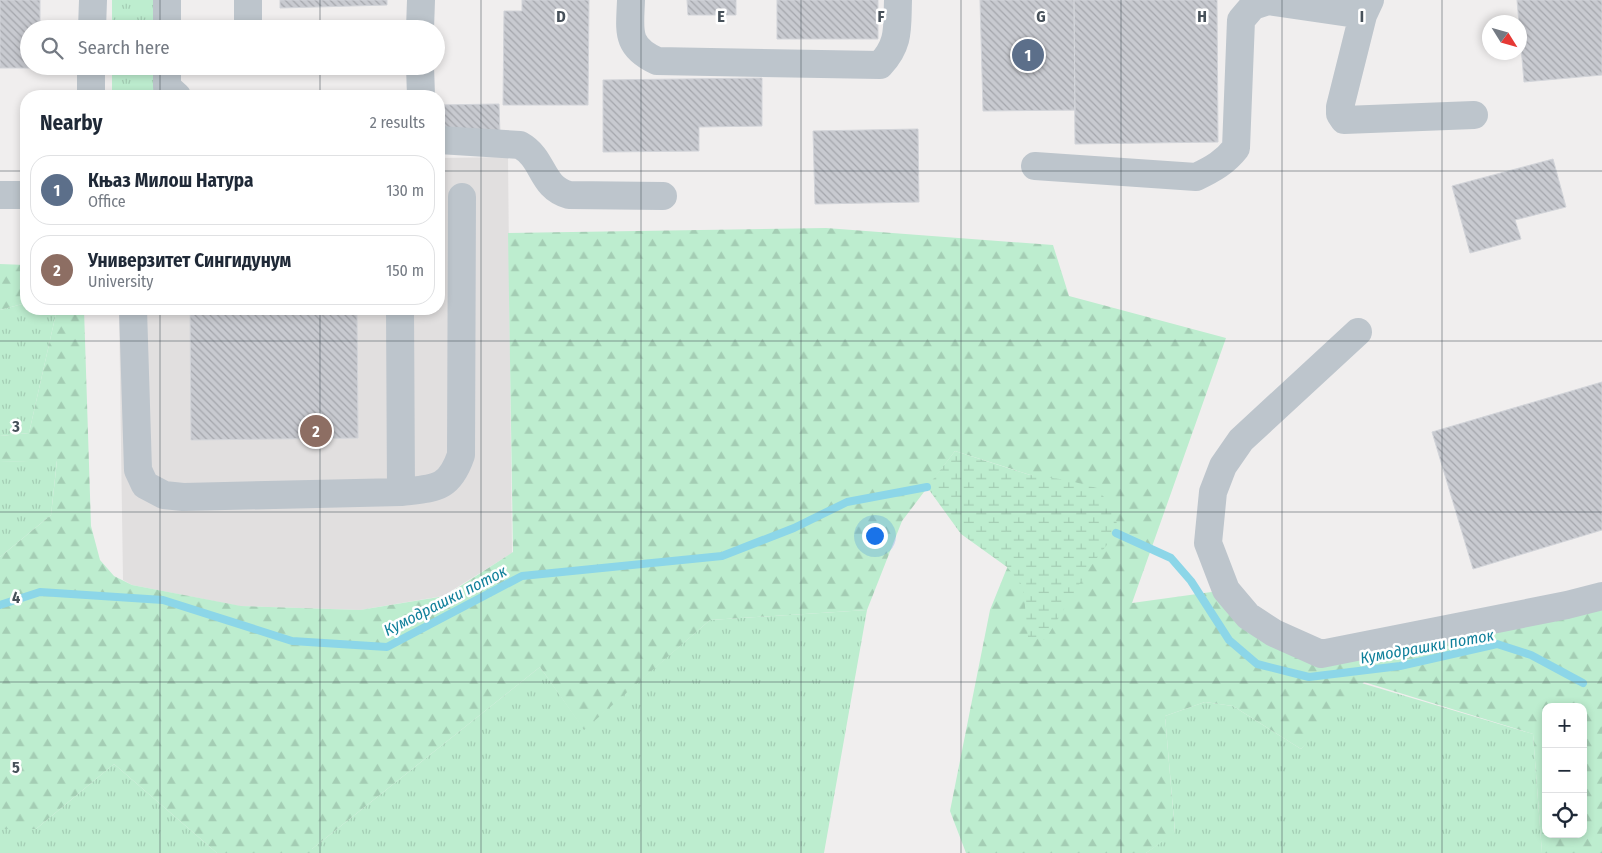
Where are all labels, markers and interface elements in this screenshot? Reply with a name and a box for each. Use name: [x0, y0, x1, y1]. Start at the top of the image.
text: D: [556, 7, 566, 26]
text: E: [717, 7, 725, 26]
text: F: [877, 7, 885, 26]
text: G: [1036, 7, 1046, 26]
text: H: [1197, 7, 1207, 26]
text: I: [1360, 7, 1364, 26]
north arrow: [1482, 15, 1527, 60]
search box: [20, 20, 445, 75]
icon: search: [38, 34, 66, 62]
text: Search here: [78, 36, 170, 59]
pin: 1: [1012, 36, 1044, 74]
text: Nearby: [40, 110, 102, 136]
text: 2 results: [370, 113, 425, 132]
text: Књаз Милош Натура: [88, 169, 253, 192]
text: 1: [54, 181, 60, 200]
text: 130 m: [386, 181, 424, 200]
text: Office: [88, 192, 126, 211]
text: Универзитет Сингидунум: [88, 249, 291, 272]
text: 2: [53, 261, 61, 280]
text: 150 m: [386, 261, 424, 280]
text: University: [88, 272, 153, 291]
pin: 2: [300, 412, 332, 450]
text: 3: [11, 417, 20, 436]
your location: [862, 523, 888, 549]
water label: Кумодрашки поток: [380, 561, 510, 640]
text: 4: [12, 588, 20, 607]
water label: Кумодрашки поток: [1359, 625, 1496, 668]
map controls: [1542, 703, 1587, 838]
button: +: [1542, 703, 1587, 748]
button: −: [1542, 748, 1587, 793]
text: 5: [12, 758, 20, 777]
button: locate: [1542, 793, 1587, 838]

